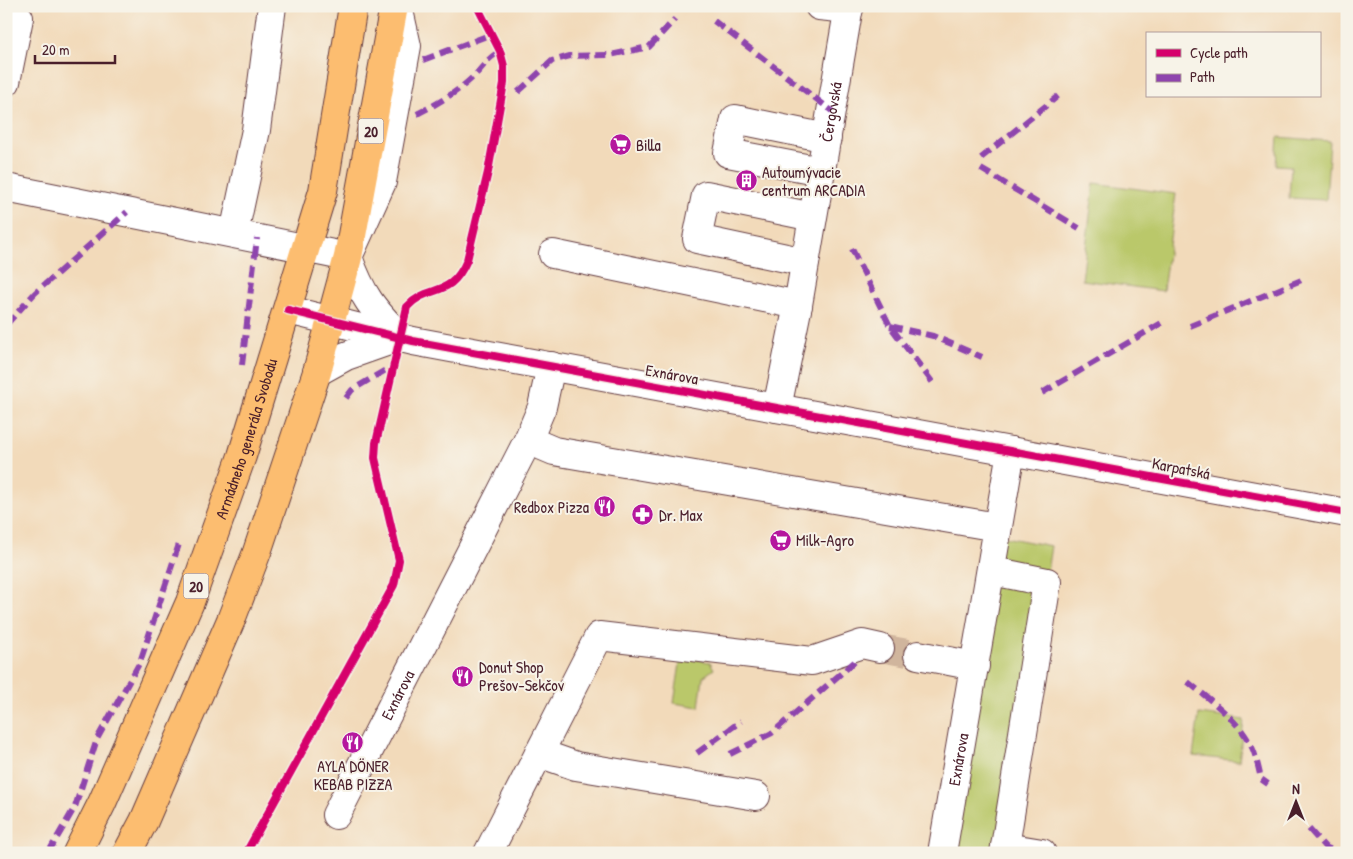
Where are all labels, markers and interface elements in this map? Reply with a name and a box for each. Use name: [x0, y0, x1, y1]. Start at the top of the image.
scale bar: [35, 32, 115, 64]
legend: [1146, 32, 1320, 98]
text: 20 m: [42, 39, 69, 60]
text: Cycle path: [1190, 42, 1248, 63]
text: Path: [1190, 66, 1215, 87]
street label: Čergovská: [815, 80, 847, 144]
road number: 20: [358, 118, 384, 144]
supermarket icon: Billa: [608, 133, 632, 157]
place label: Billa: [636, 134, 661, 156]
place label: Autoumývacie centrum ARCADIA: [762, 161, 865, 201]
building icon: Autoumývacie centrum ARCADIA: [734, 169, 758, 193]
street label: Armádneho generála Svobodu: [209, 355, 282, 522]
street label: Exnárova: [644, 359, 700, 389]
street label: Karpatská: [1150, 452, 1212, 484]
restaurant icon: Redbox Pizza: [593, 495, 617, 519]
place label: Redbox Pizza: [514, 496, 589, 518]
pharmacy icon: Dr. Max: [631, 503, 655, 527]
place label: Dr. Max: [659, 504, 703, 526]
supermarket icon: Milk-Agro: [768, 528, 792, 552]
place label: Milk-Agro: [796, 529, 855, 551]
road number: 20: [184, 574, 208, 598]
place label: Donut Shop Prešov-Sekčov: [479, 656, 565, 696]
restaurant icon: Donut Shop Prešov-Sekčov: [451, 664, 475, 688]
street label: Exnárova: [376, 666, 419, 723]
restaurant icon: AYLA DÖNER KEBAB PIZZA: [341, 730, 365, 754]
street label: Exnárova: [943, 731, 973, 787]
place label: AYLA DÖNER KEBAB PIZZA: [314, 755, 393, 795]
north arrow: [1270, 776, 1320, 826]
text: N: [1292, 779, 1300, 798]

